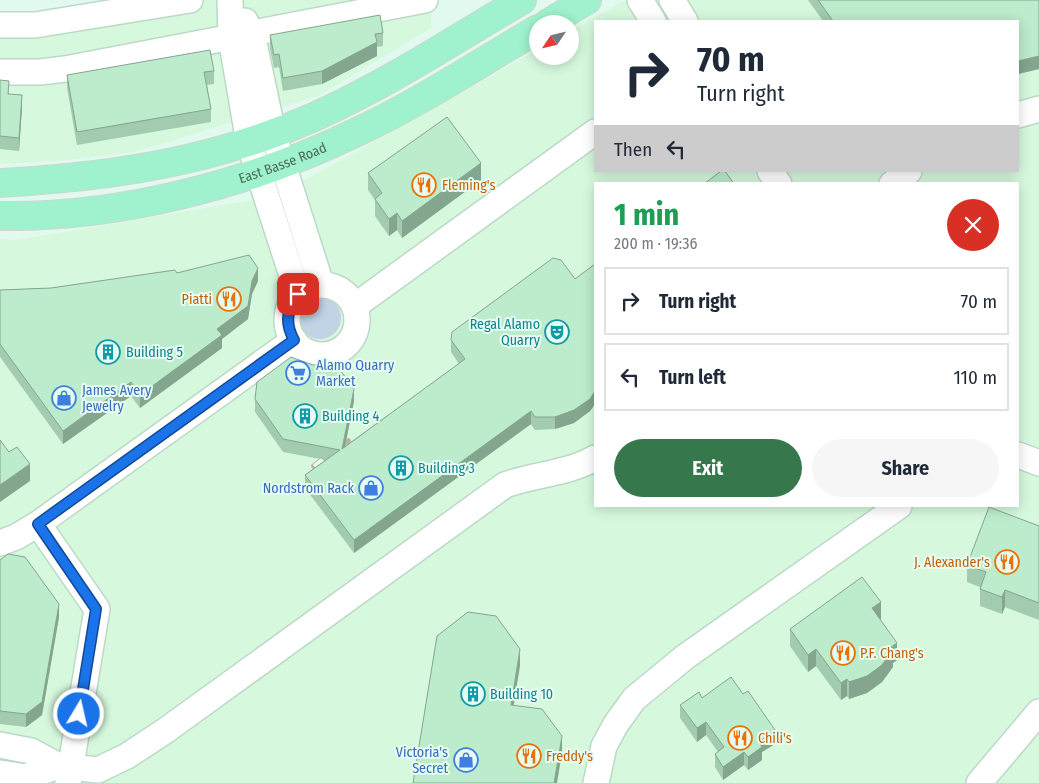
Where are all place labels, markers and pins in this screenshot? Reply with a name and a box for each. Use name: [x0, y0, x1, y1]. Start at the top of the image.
restaurant icon: Fleming's: [411, 172, 437, 198]
place label: Fleming's: [442, 177, 495, 194]
pin: [277, 273, 319, 315]
restaurant icon: Piatti: [216, 286, 242, 312]
place label: Piatti: [182, 291, 212, 308]
place label: Regal Alamo Quarry: [470, 316, 541, 349]
theatre icon: Regal Alamo Quarry: [544, 319, 570, 345]
building icon: Building 5: [95, 339, 121, 365]
place label: Building 5: [126, 344, 183, 361]
place label: Alamo Quarry Market: [316, 357, 395, 390]
supermarket icon: Alamo Quarry Market: [285, 360, 311, 386]
place label: James Avery Jewelry: [82, 382, 152, 415]
shop icon: James Avery Jewelry: [51, 385, 77, 411]
building icon: Building 4: [292, 403, 318, 429]
place label: Building 4: [322, 408, 379, 425]
building icon: Building 3: [388, 455, 414, 481]
place label: Building 3: [418, 460, 475, 477]
shop icon: Nordstrom Rack: [358, 475, 384, 501]
place label: Nordstrom Rack: [263, 480, 354, 497]
restaurant icon: J. Alexander's: [994, 549, 1020, 575]
place label: J. Alexander's: [914, 554, 990, 571]
restaurant icon: P.F. Chang's: [830, 640, 856, 666]
place label: P.F. Chang's: [860, 645, 924, 662]
building icon: Building 10: [460, 681, 486, 707]
place label: Building 10: [490, 686, 553, 703]
restaurant icon: Chili's: [727, 725, 753, 751]
place label: Chili's: [758, 730, 792, 747]
restaurant icon: Freddy's: [516, 743, 542, 769]
place label: Victoria's Secret: [396, 744, 448, 777]
shop icon: Victoria's Secret: [453, 747, 479, 773]
place label: Freddy's: [546, 748, 593, 765]

